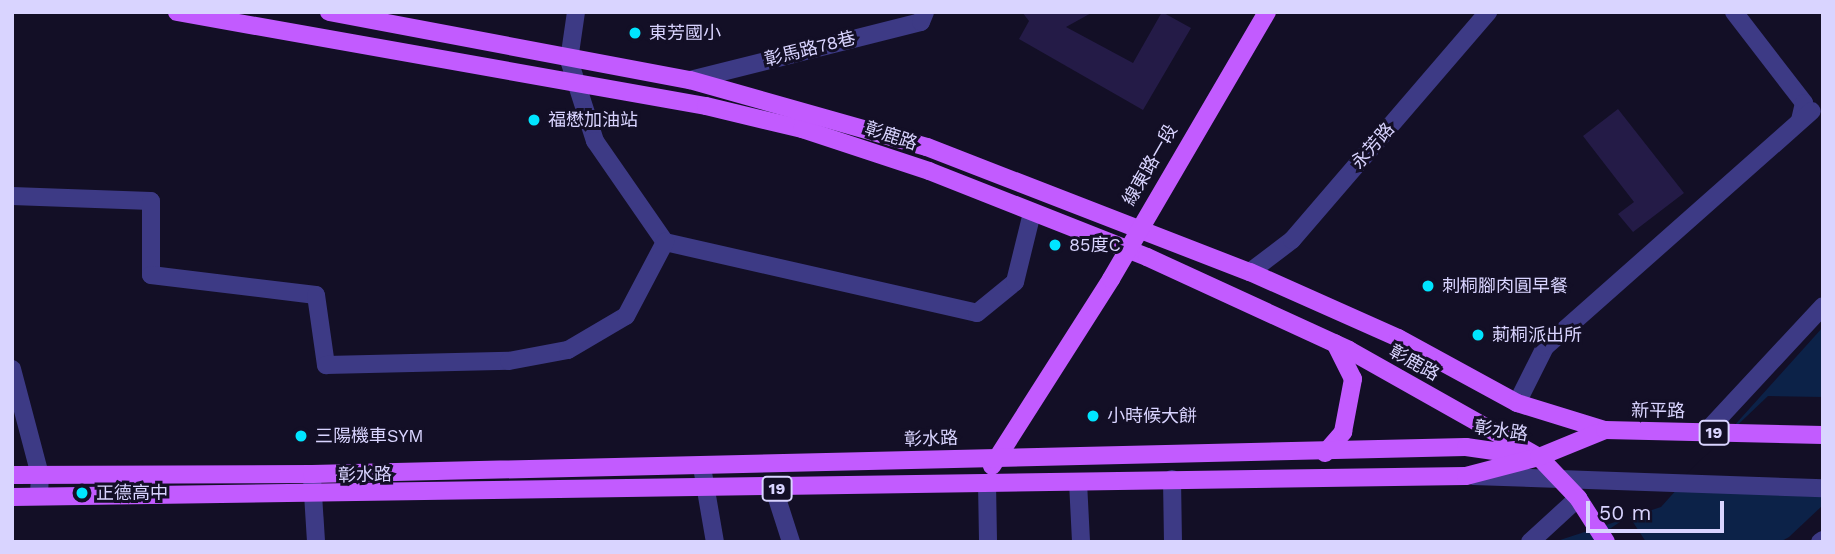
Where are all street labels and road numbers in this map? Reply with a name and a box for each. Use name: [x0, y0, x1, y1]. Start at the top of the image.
street label: 彰馬路78巷: [762, 27, 858, 71]
street label: 彰鹿路: [862, 117, 920, 155]
street label: 永芳路: [1347, 119, 1399, 173]
street label: 線東路一段: [1118, 121, 1182, 209]
street label: 彰鹿路: [1385, 340, 1443, 386]
street label: 新平路: [1631, 400, 1685, 422]
street label: 彰水路: [1473, 417, 1529, 445]
road number: 19: [1698, 420, 1730, 446]
street label: 彰水路: [904, 427, 958, 451]
street label: 彰水路: [338, 464, 392, 486]
road number: 19: [761, 476, 793, 502]

